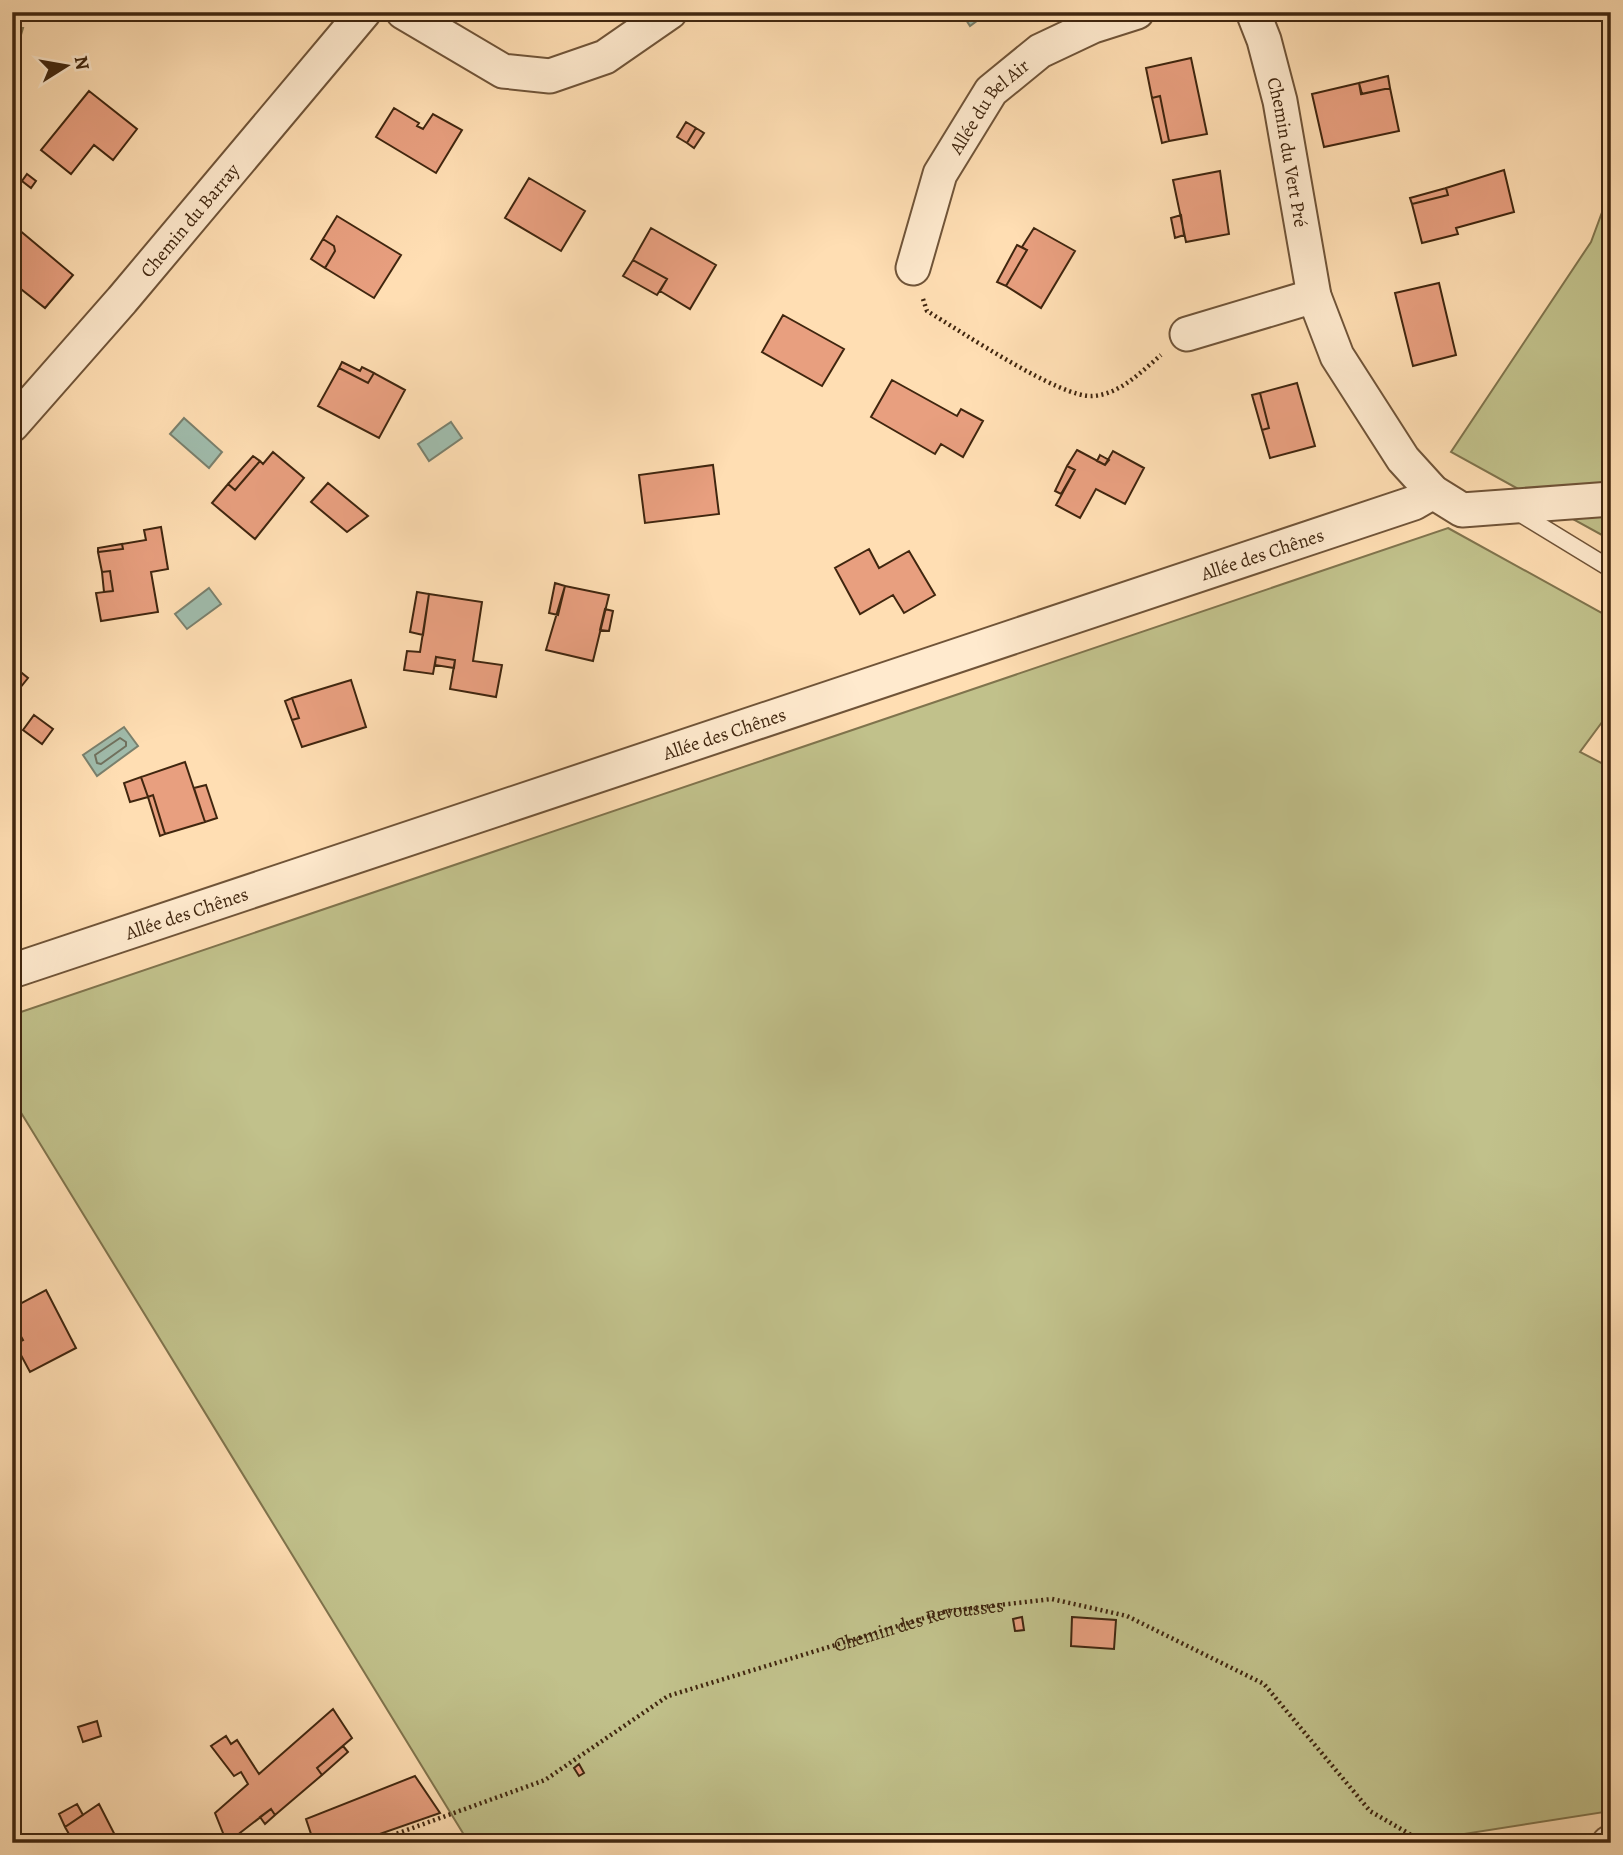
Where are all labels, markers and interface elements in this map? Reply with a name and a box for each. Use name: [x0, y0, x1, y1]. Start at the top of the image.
north arrow: [32, 32, 102, 102]
street label: Allée du Bel Air: [943, 53, 1035, 160]
text: N: [68, 54, 96, 72]
street label: Chemin du Vert Pré: [1260, 75, 1314, 229]
street label: Chemin du Barray: [134, 158, 246, 283]
street label: Allée des Chênes: [1197, 522, 1327, 588]
street label: Allée des Chênes: [659, 702, 790, 767]
street label: Allée des Chênes: [121, 881, 252, 947]
street label: Chemin des Revousses: [830, 1593, 1005, 1659]

